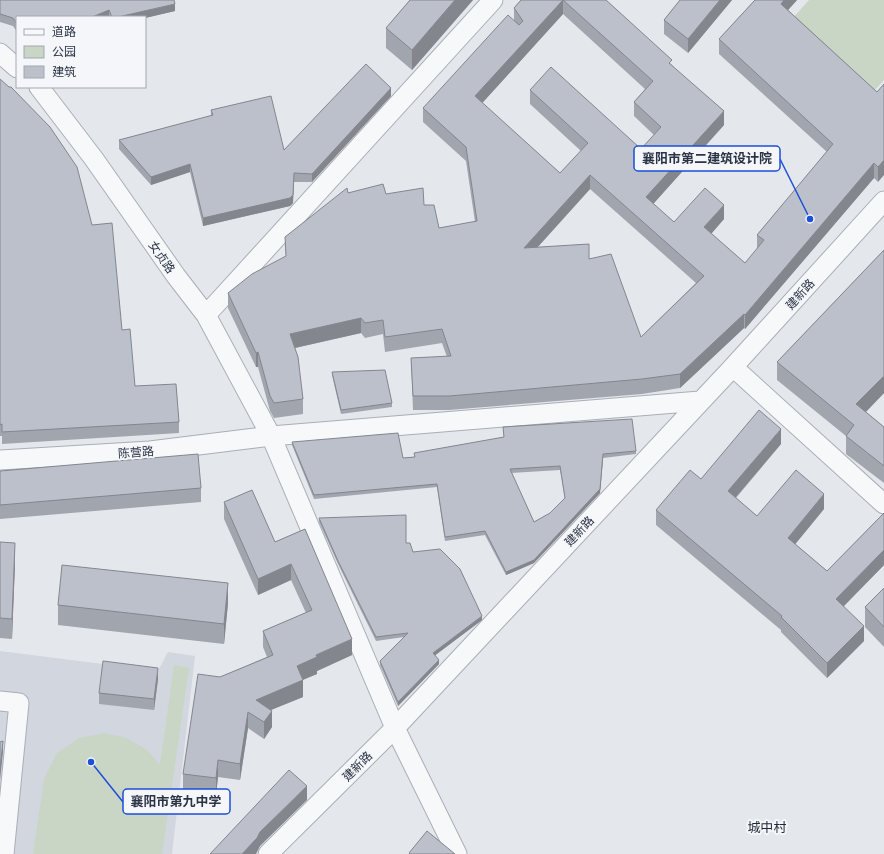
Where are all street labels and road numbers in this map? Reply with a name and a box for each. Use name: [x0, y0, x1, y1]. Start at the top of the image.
street label: 女贞路: [146, 238, 178, 276]
street label: 建新路: [782, 276, 818, 312]
street label: 陈营路: [118, 443, 154, 461]
street label: 建新路: [561, 513, 597, 549]
street label: 建新路: [339, 748, 375, 784]

